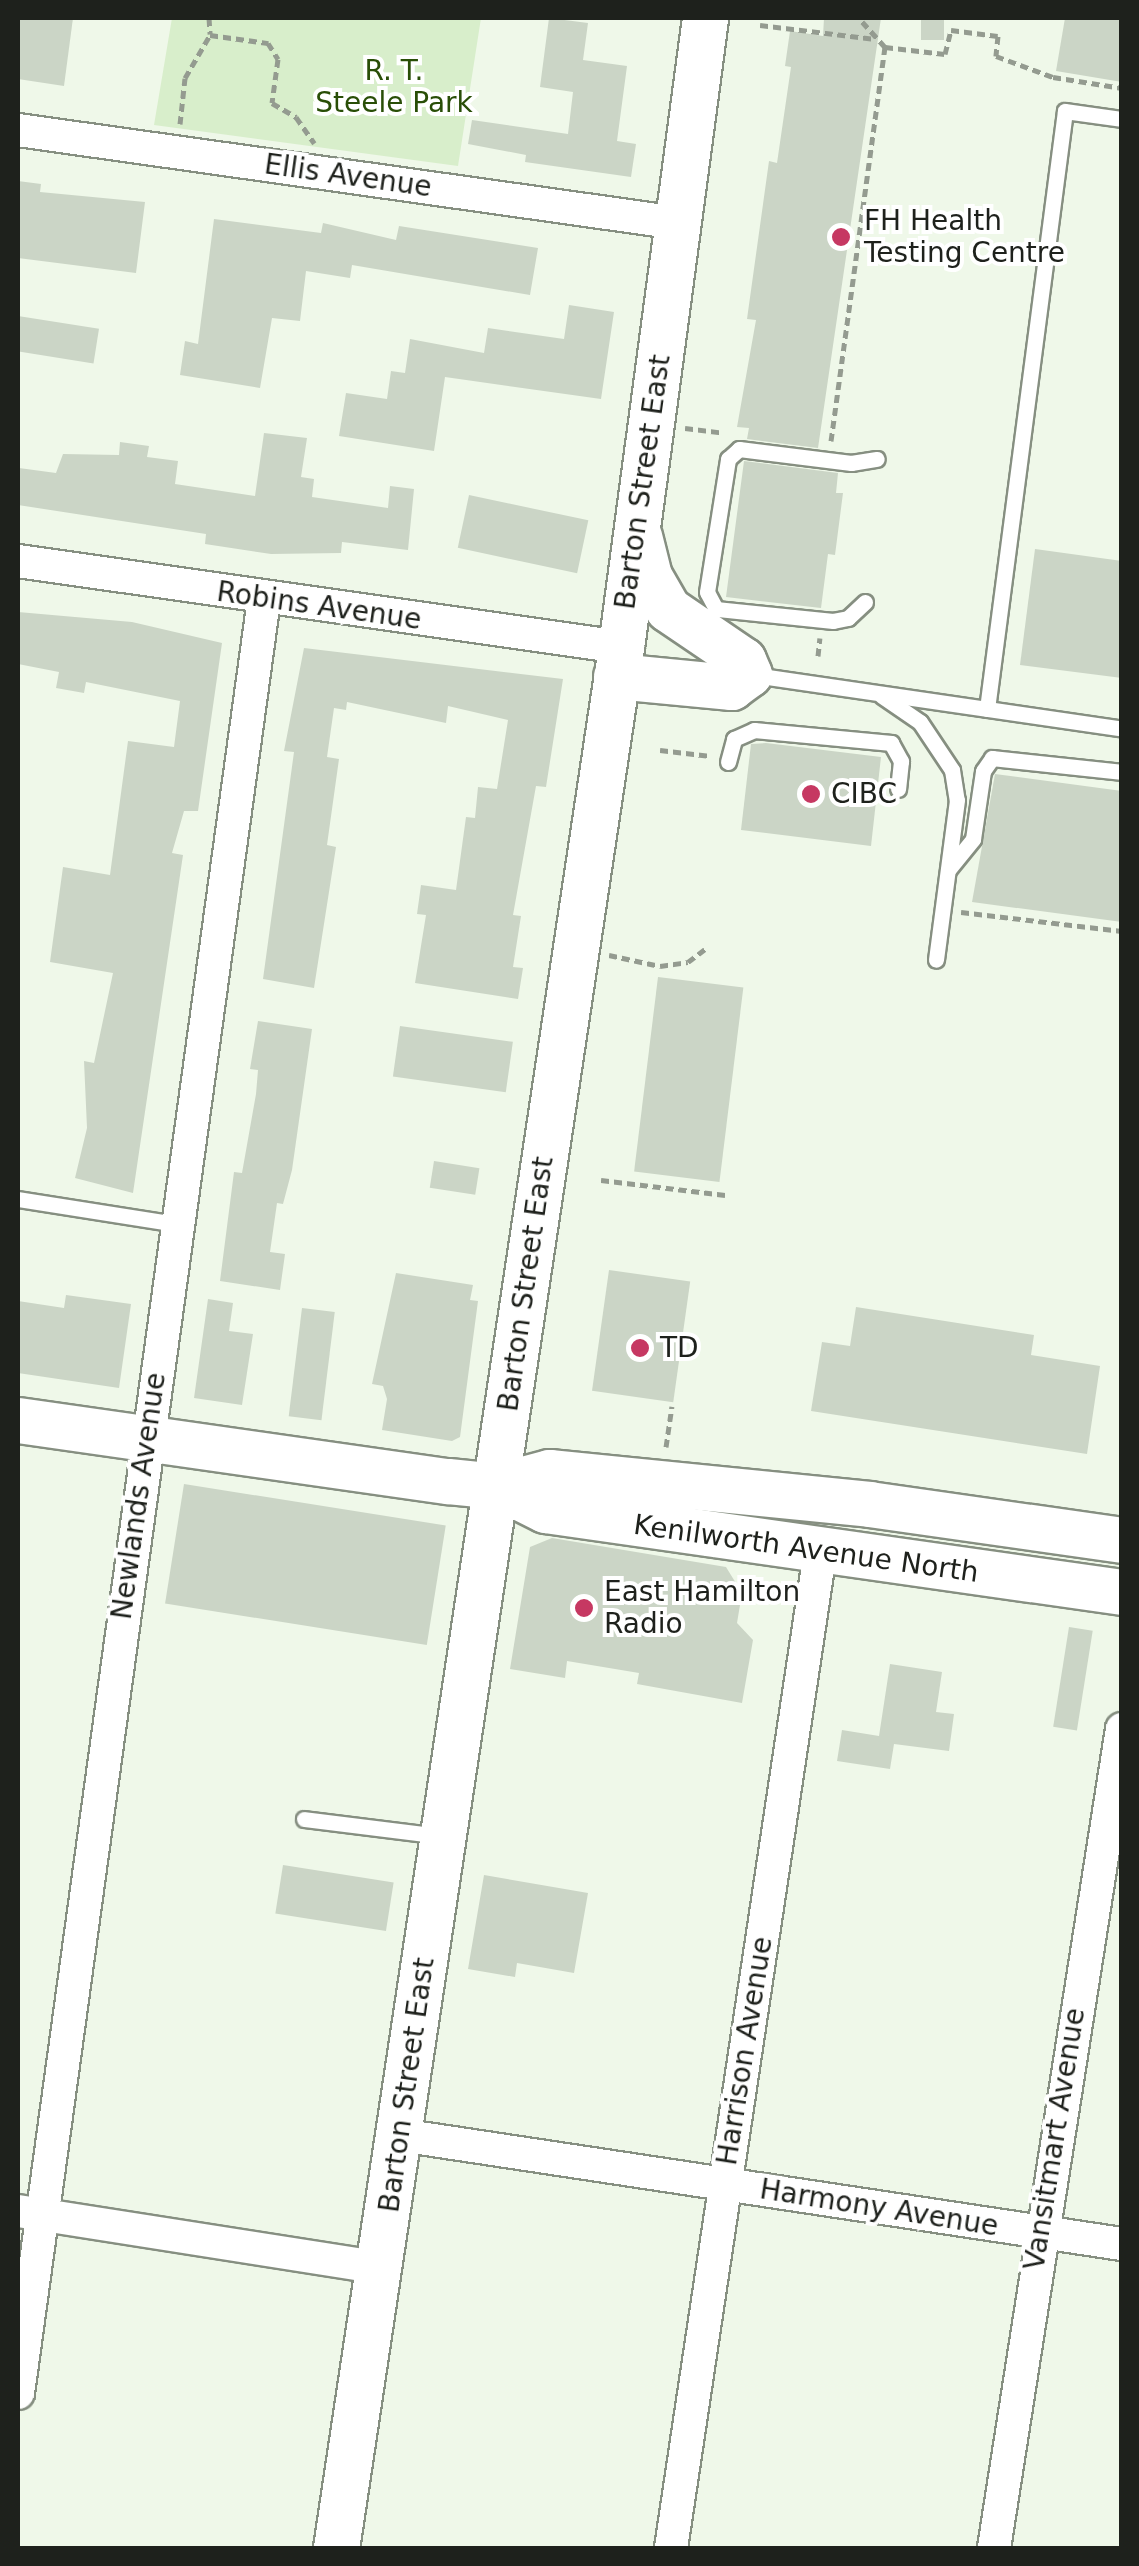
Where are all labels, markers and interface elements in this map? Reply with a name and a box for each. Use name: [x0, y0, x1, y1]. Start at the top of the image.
park label: R. T. Steele Park: [315, 54, 473, 120]
street label: Ellis Avenue: [262, 148, 434, 204]
place label: FH Health Testing Centre: [864, 204, 1065, 270]
marker: FH Health Testing Centre: [828, 224, 854, 250]
street label: Barton Street East: [608, 352, 678, 612]
street label: Robins Avenue: [215, 575, 423, 637]
place label: CIBC: [831, 777, 897, 811]
marker: CIBC: [800, 783, 822, 805]
street label: Barton Street East: [491, 1154, 561, 1414]
place label: TD: [660, 1331, 699, 1365]
marker: TD: [629, 1337, 651, 1359]
street label: Newlands Avenue: [105, 1370, 173, 1622]
street label: Kenilworth Avenue North: [631, 1508, 981, 1590]
place label: East Hamilton Radio: [604, 1575, 800, 1641]
marker: East Hamilton Radio: [573, 1597, 595, 1619]
street label: Harrison Avenue: [710, 1934, 780, 2168]
street label: Barton Street East: [372, 1955, 442, 2215]
street label: Vansitmart Avenue: [1018, 2005, 1092, 2273]
street label: Harmony Avenue: [757, 2173, 1001, 2243]

